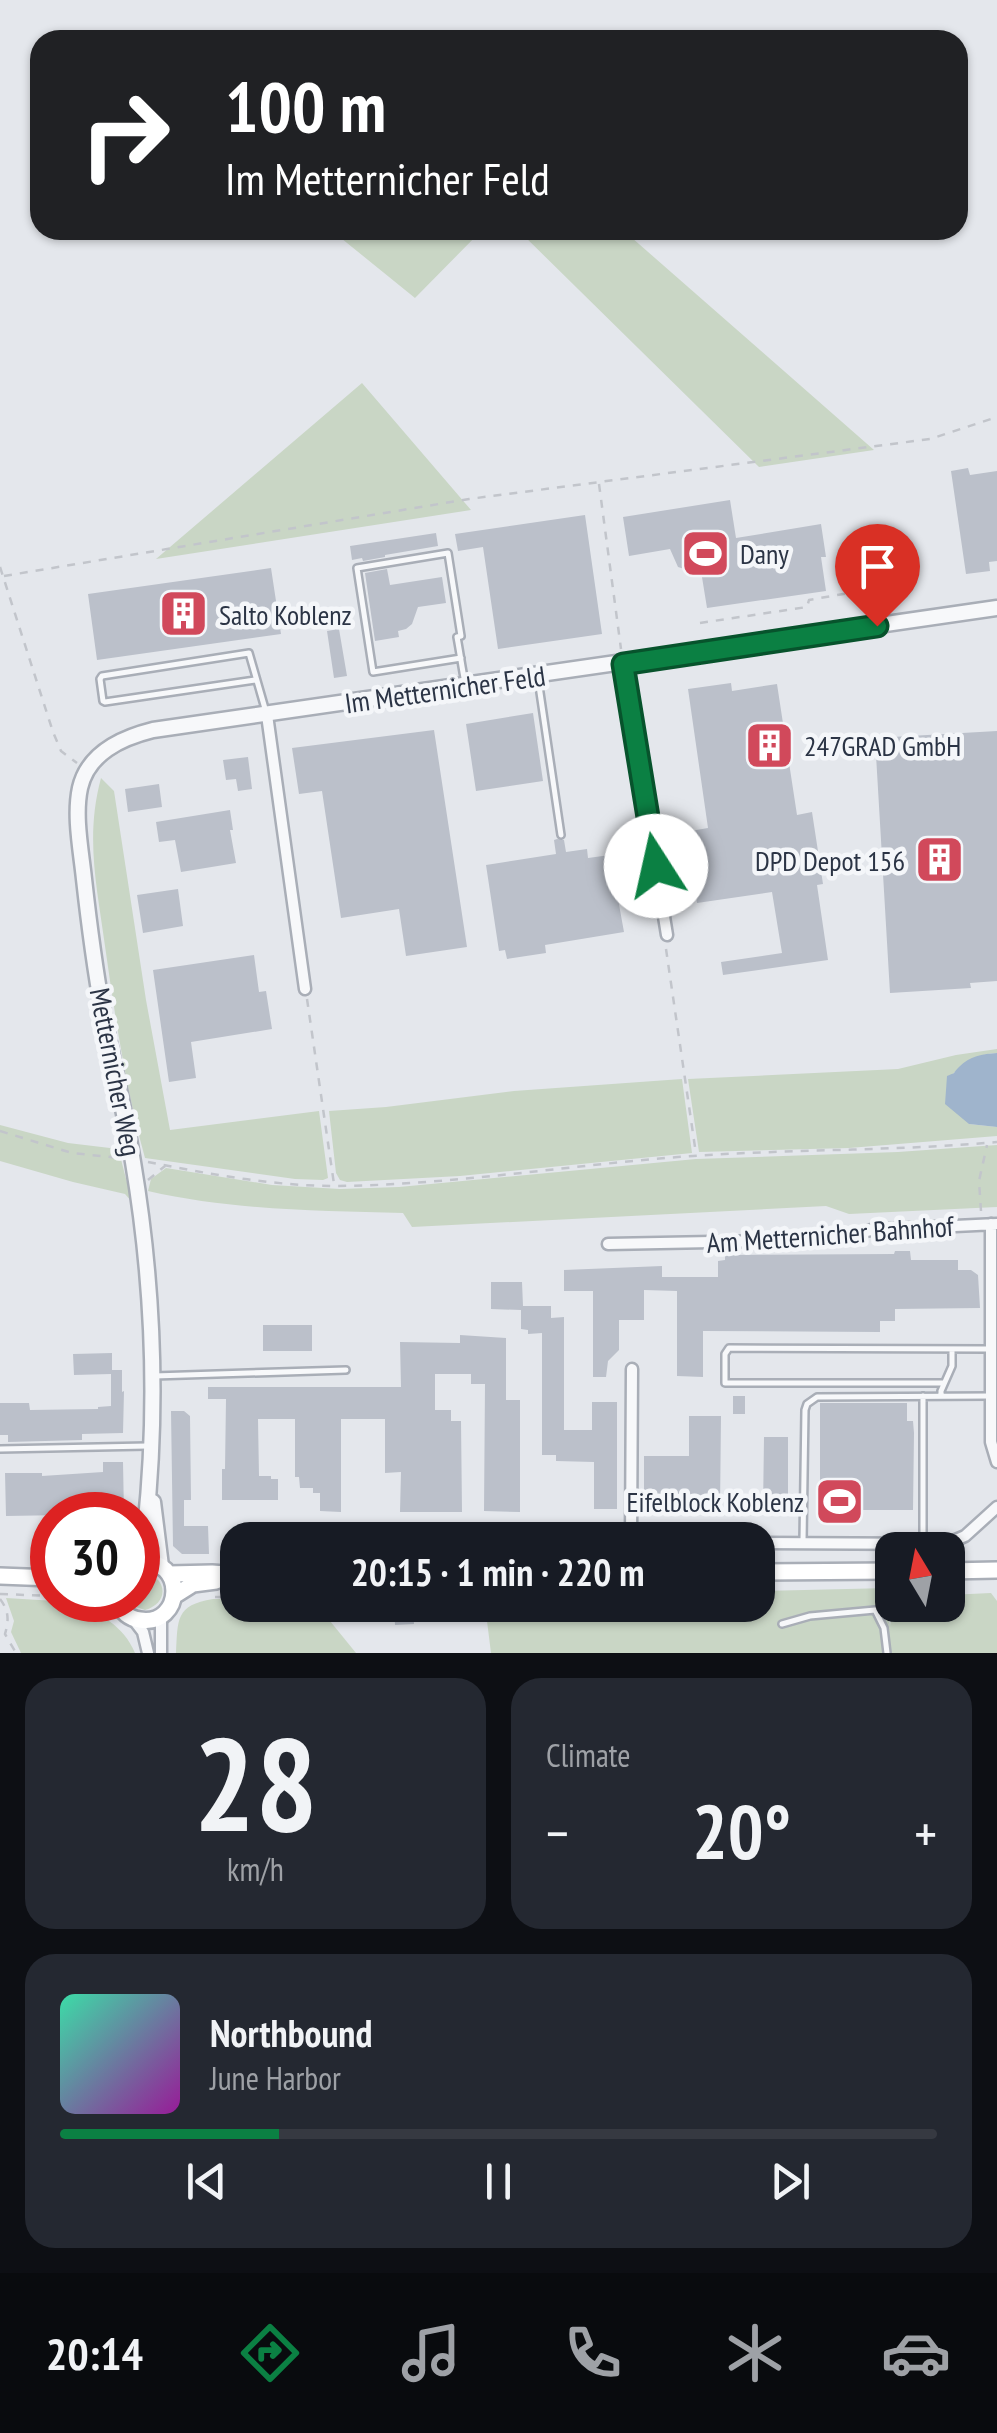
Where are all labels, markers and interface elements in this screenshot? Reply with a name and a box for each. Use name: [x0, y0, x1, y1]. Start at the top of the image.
text: 100 m: [225, 61, 386, 151]
icon: right: [60, 70, 190, 200]
text: Im Metternicher Feld: [225, 149, 550, 207]
pin: [835, 524, 920, 627]
sports icon: Dany: [679, 527, 731, 579]
place label: Dany: [740, 535, 789, 572]
icon: arrive: [850, 539, 905, 594]
building icon: Salto Koblenz: [158, 588, 210, 640]
place label: Salto Koblenz: [219, 596, 352, 633]
street label: Im Metternicher Feld: [342, 657, 548, 721]
building icon: 247GRAD GmbH: [743, 719, 795, 771]
place label: 247GRAD GmbH: [804, 727, 961, 764]
position arrow: [604, 814, 708, 918]
building icon: DPD Depot 156: [914, 834, 966, 886]
place label: DPD Depot 156: [755, 842, 905, 879]
street label: Metternicher Weg: [82, 985, 150, 1159]
street label: Am Metternicher Bahnhof: [705, 1207, 956, 1261]
sports icon: Eifelblock Koblenz: [813, 1475, 865, 1527]
place label: Eifelblock Koblenz: [627, 1483, 804, 1520]
speed limit sign: 30: [30, 1492, 160, 1622]
north arrow: [875, 1532, 965, 1622]
map controls: [875, 1532, 965, 1622]
text: 20:15 · 1 min · 220 m: [351, 1547, 644, 1596]
text: 28: [193, 1699, 318, 1867]
text: Climate: [546, 1734, 630, 1776]
text: 20°: [692, 1783, 791, 1880]
text: −: [546, 1797, 569, 1868]
text: +: [914, 1797, 937, 1868]
text: km/h: [227, 1848, 284, 1890]
text: Northbound: [210, 2008, 372, 2057]
text: June Harbor: [210, 2057, 341, 2099]
icon: previous: [179, 2154, 234, 2209]
icon: pause: [471, 2154, 526, 2209]
icon: next: [763, 2154, 818, 2209]
icon: directions: [235, 2318, 305, 2388]
icon: music: [396, 2318, 466, 2388]
icon: phone: [558, 2318, 628, 2388]
icon: climate: [720, 2318, 790, 2388]
icon: car: [881, 2318, 951, 2388]
text: 20:14: [46, 2324, 143, 2382]

